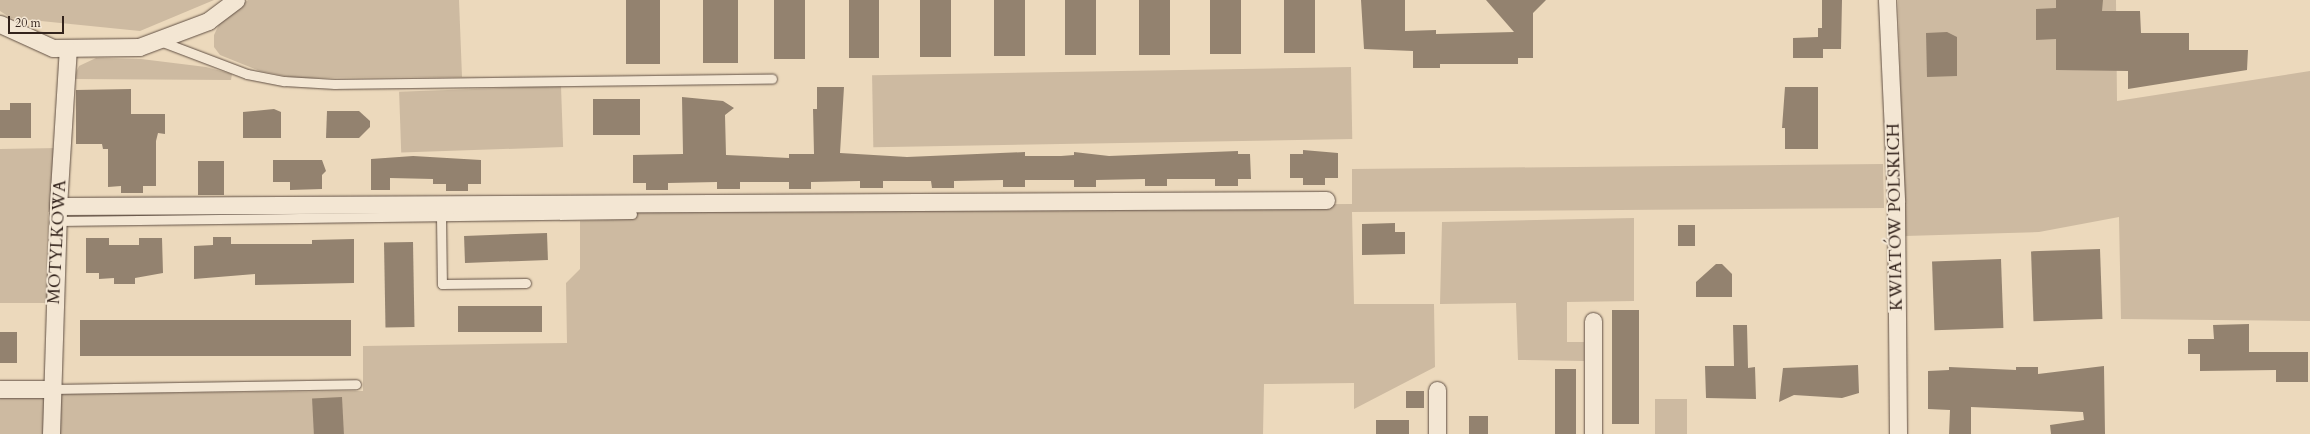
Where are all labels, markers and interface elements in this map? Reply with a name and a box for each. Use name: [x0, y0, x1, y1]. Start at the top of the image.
scale bar: [10, 8, 66, 34]
text: 20 m: [15, 15, 41, 31]
street label: KWIATÓW POLSKICH: [1883, 123, 1907, 311]
street label: MOTYLKOWA: [44, 179, 70, 305]

